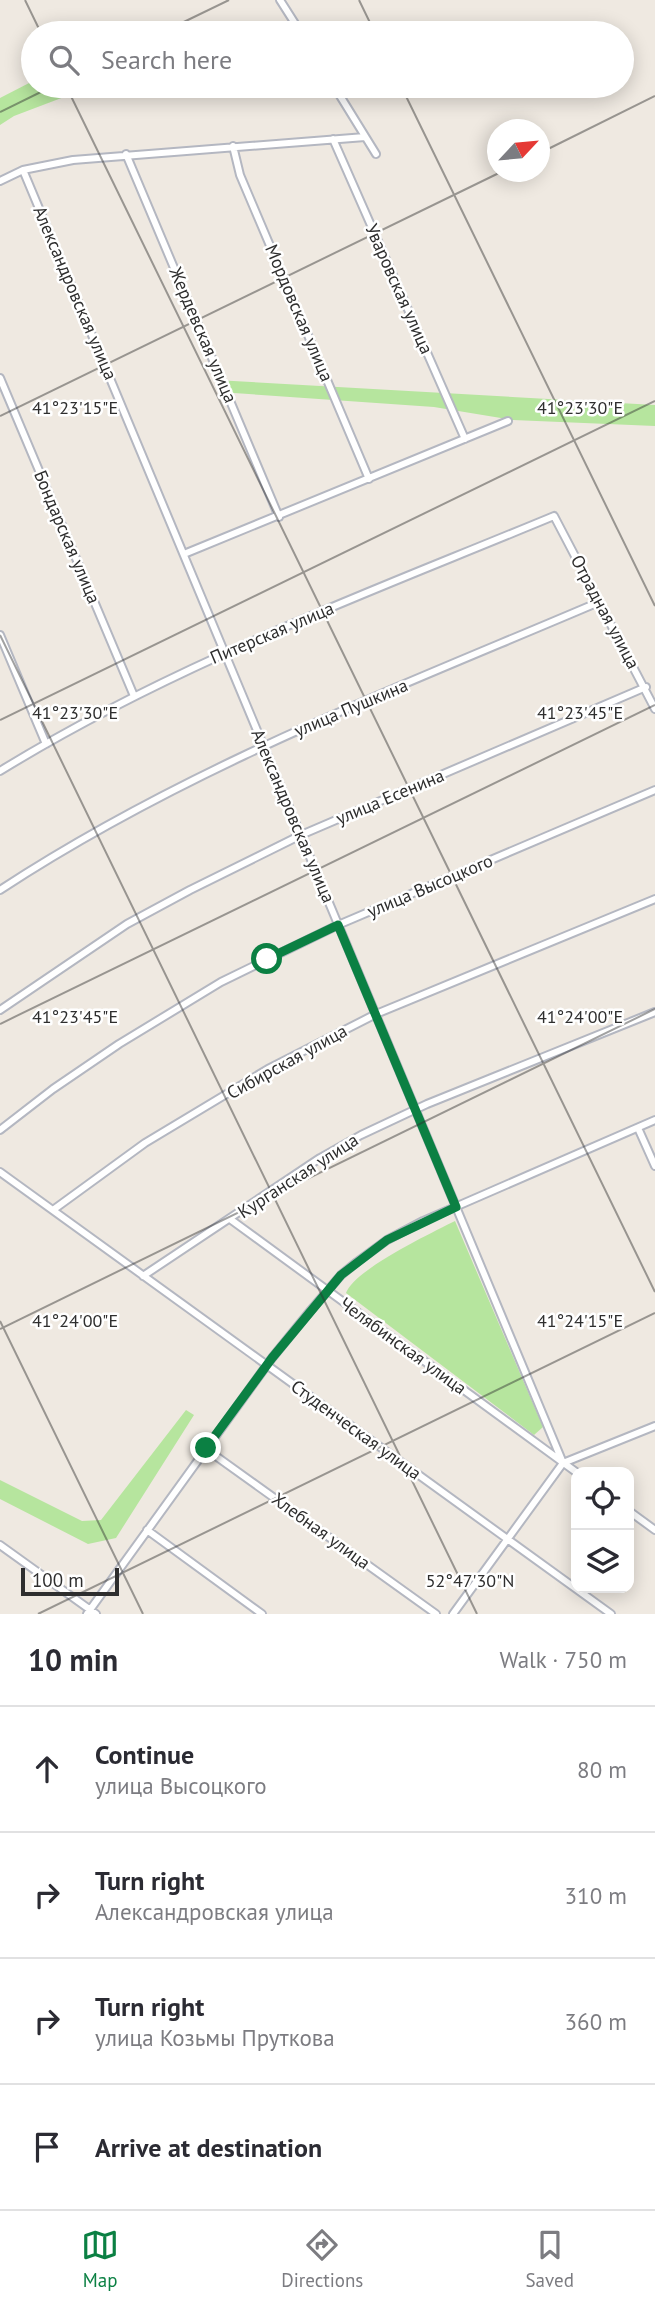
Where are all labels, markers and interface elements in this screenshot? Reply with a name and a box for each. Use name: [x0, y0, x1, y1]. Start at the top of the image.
search box: [21, 21, 634, 98]
icon: search: [45, 41, 83, 79]
text: Search here: [101, 43, 232, 76]
north arrow: [487, 119, 550, 182]
street label: Александровская улица: [28, 202, 123, 383]
street label: Уваровская улица: [360, 220, 438, 357]
street label: Мордовская улица: [260, 241, 339, 385]
street label: Жердевская улица: [164, 262, 242, 406]
text: 41°23'15"E: [32, 396, 118, 419]
text: 41°23'30"E: [537, 396, 623, 419]
street label: Бондарская улица: [29, 467, 106, 607]
street label: Отрадная улица: [566, 551, 645, 673]
street label: Питерская улица: [206, 596, 337, 669]
street label: улица Пушкина: [291, 673, 411, 742]
text: 41°23'30"E: [32, 701, 118, 724]
text: 41°23'45"E: [537, 701, 623, 724]
street label: Александровская улица: [246, 725, 341, 906]
street label: улица Есенина: [332, 763, 447, 830]
street label: улица Высоцкого: [364, 849, 496, 922]
route start: [251, 943, 282, 974]
text: 41°23'45"E: [32, 1005, 118, 1028]
text: 41°24'00"E: [537, 1005, 623, 1028]
street label: Сибирская улица: [223, 1019, 351, 1104]
street label: Курганская улица: [233, 1128, 362, 1223]
street label: Челябинская улица: [335, 1292, 471, 1399]
text: 41°24'00"E: [32, 1309, 118, 1332]
text: 41°24'15"E: [537, 1309, 623, 1332]
street label: Студенческая улица: [287, 1375, 426, 1485]
route end: [190, 1432, 221, 1463]
map controls: [571, 1467, 634, 1593]
button: locate: [571, 1467, 634, 1530]
street label: Хлебная улица: [267, 1487, 375, 1574]
button: layers: [571, 1530, 634, 1593]
scale bar: [21, 1565, 119, 1597]
text: 100 m: [32, 1568, 84, 1592]
text: 52°47'30"N: [426, 1569, 514, 1592]
text: 10 min: [28, 1640, 118, 1679]
text: Walk · 750 m: [500, 1645, 627, 1674]
text: Continue: [95, 1738, 194, 1771]
icon: ahead: [28, 1750, 66, 1788]
text: 80 m: [577, 1755, 627, 1784]
text: улица Высоцкого: [95, 1771, 267, 1800]
text: Turn right: [95, 1864, 204, 1897]
icon: right: [28, 1876, 66, 1914]
text: 310 m: [565, 1881, 627, 1910]
text: Александровская улица: [95, 1897, 334, 1926]
text: Turn right: [95, 1990, 204, 2023]
icon: right: [28, 2002, 66, 2040]
text: 360 m: [565, 2007, 627, 2036]
text: улица Козьмы Пруткова: [95, 2023, 335, 2052]
icon: arrive: [28, 2128, 66, 2166]
text: Arrive at destination: [95, 2131, 322, 2164]
tab: Map: [81, 2226, 119, 2292]
tab: Directions: [281, 2226, 363, 2292]
tab: Saved: [526, 2226, 574, 2292]

